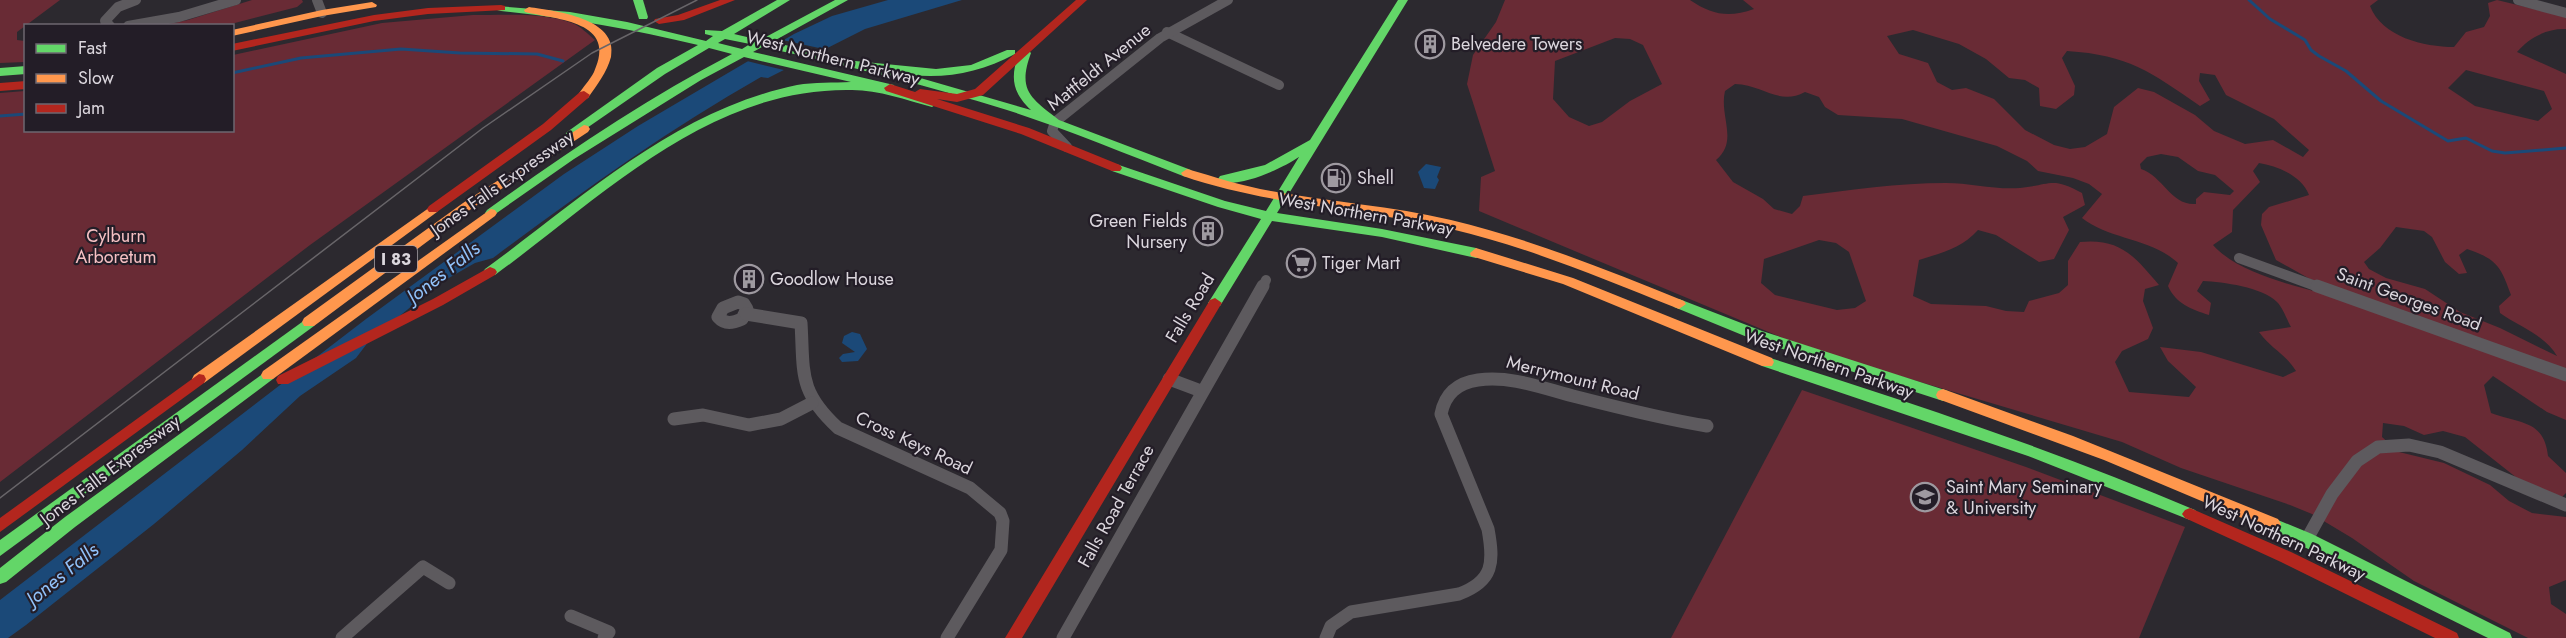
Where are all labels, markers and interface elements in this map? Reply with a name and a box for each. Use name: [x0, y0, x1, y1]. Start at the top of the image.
street label: Mattfeldt Avenue: [1042, 17, 1156, 117]
legend: [24, 24, 234, 132]
street label: West Northern Parkway: [744, 24, 922, 92]
building icon: Belvedere Towers: [1414, 28, 1446, 60]
place label: Belvedere Towers: [1451, 31, 1582, 57]
text: Fast: [78, 35, 107, 61]
text: Slow: [78, 65, 115, 91]
text: Jam: [76, 95, 105, 121]
street label: Jones Falls Expressway: [423, 124, 579, 243]
fuel station icon: Shell: [1320, 162, 1352, 194]
place label: Shell: [1357, 165, 1394, 191]
street label: West Northern Parkway: [1276, 186, 1456, 242]
place label: Green Fields Nursery: [1089, 208, 1187, 255]
building icon: Green Fields Nursery: [1192, 215, 1224, 247]
park label: Cylburn Arboretum: [75, 223, 157, 270]
water label: Jones Falls: [397, 234, 486, 313]
road number: I 83: [375, 246, 417, 272]
supermarket icon: Tiger Mart: [1285, 247, 1317, 279]
place label: Tiger Mart: [1322, 250, 1401, 276]
street label: Saint Georges Road: [2333, 261, 2485, 337]
building icon: Goodlow House: [733, 263, 765, 295]
place label: Goodlow House: [770, 266, 894, 292]
street label: Falls Road: [1159, 268, 1221, 348]
street label: West Northern Parkway: [1741, 323, 1917, 405]
street label: Merrymount Road: [1504, 349, 1642, 407]
street label: Cross Keys Road: [851, 405, 977, 481]
street label: Jones Falls Expressway: [33, 409, 186, 533]
street label: Falls Road Terrace: [1071, 440, 1161, 572]
place label: Saint Mary Seminary & University: [1946, 474, 2102, 521]
school or university icon: Saint Mary Seminary & University: [1909, 481, 1941, 513]
street label: West Northern Parkway: [2198, 489, 2370, 587]
water label: Jones Falls: [17, 536, 105, 615]

